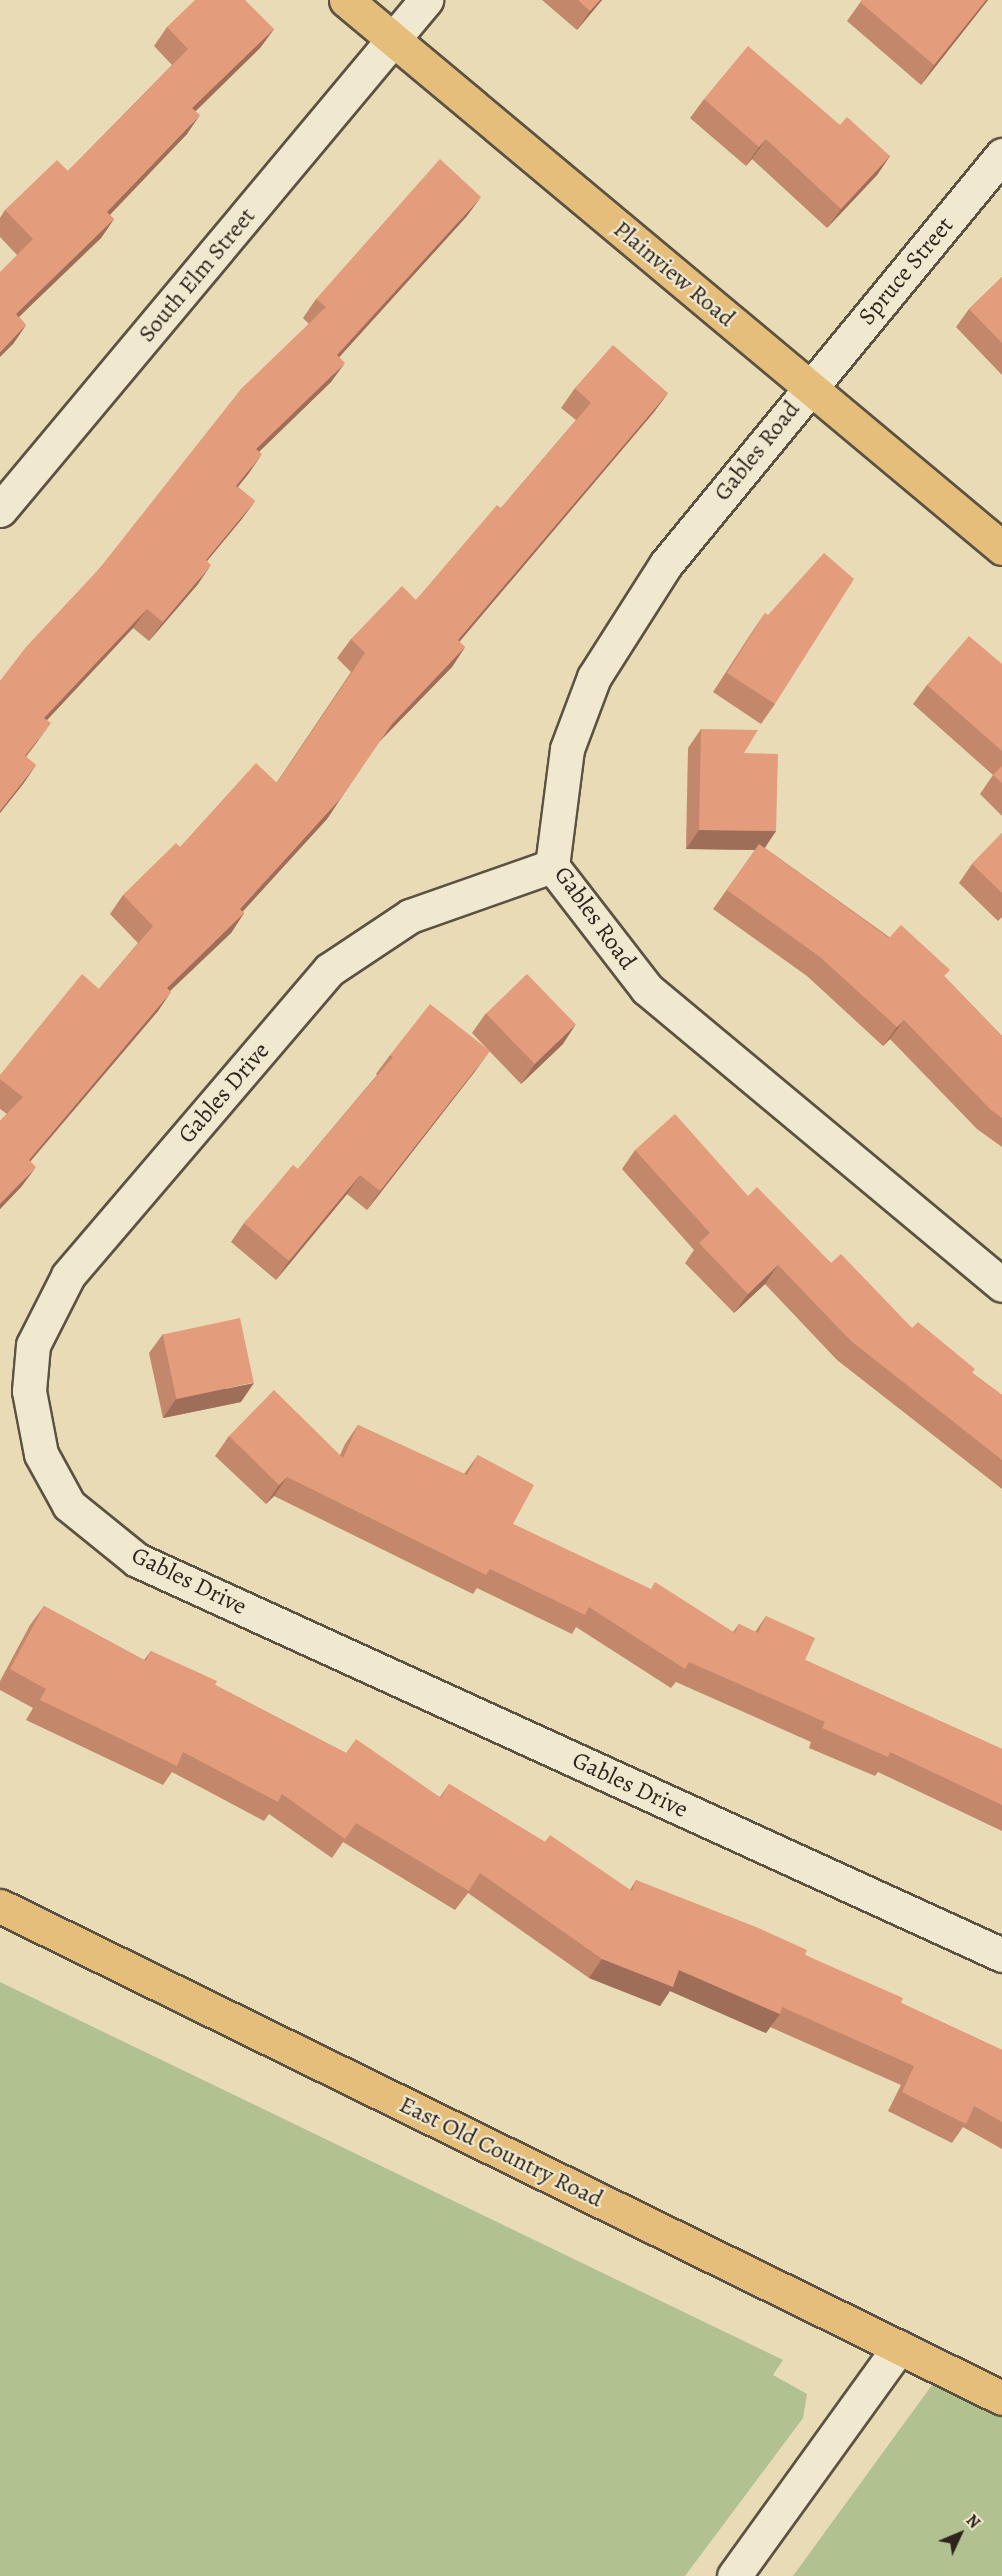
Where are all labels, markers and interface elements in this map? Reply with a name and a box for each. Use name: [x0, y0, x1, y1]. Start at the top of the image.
street label: South Elm Street: [132, 202, 262, 348]
street label: Spruce Street: [853, 211, 959, 331]
street label: Plainview Road: [607, 215, 741, 333]
street label: Gables Road: [708, 395, 806, 507]
street label: Gables Road: [548, 861, 642, 975]
street label: Gables Drive: [172, 1037, 276, 1149]
street label: Gables Drive: [127, 1541, 251, 1621]
street label: Gables Drive: [568, 1746, 692, 1824]
street label: East Old Country Road: [395, 2090, 607, 2214]
north arrow: [930, 2504, 990, 2564]
text: N: [961, 2510, 985, 2533]

